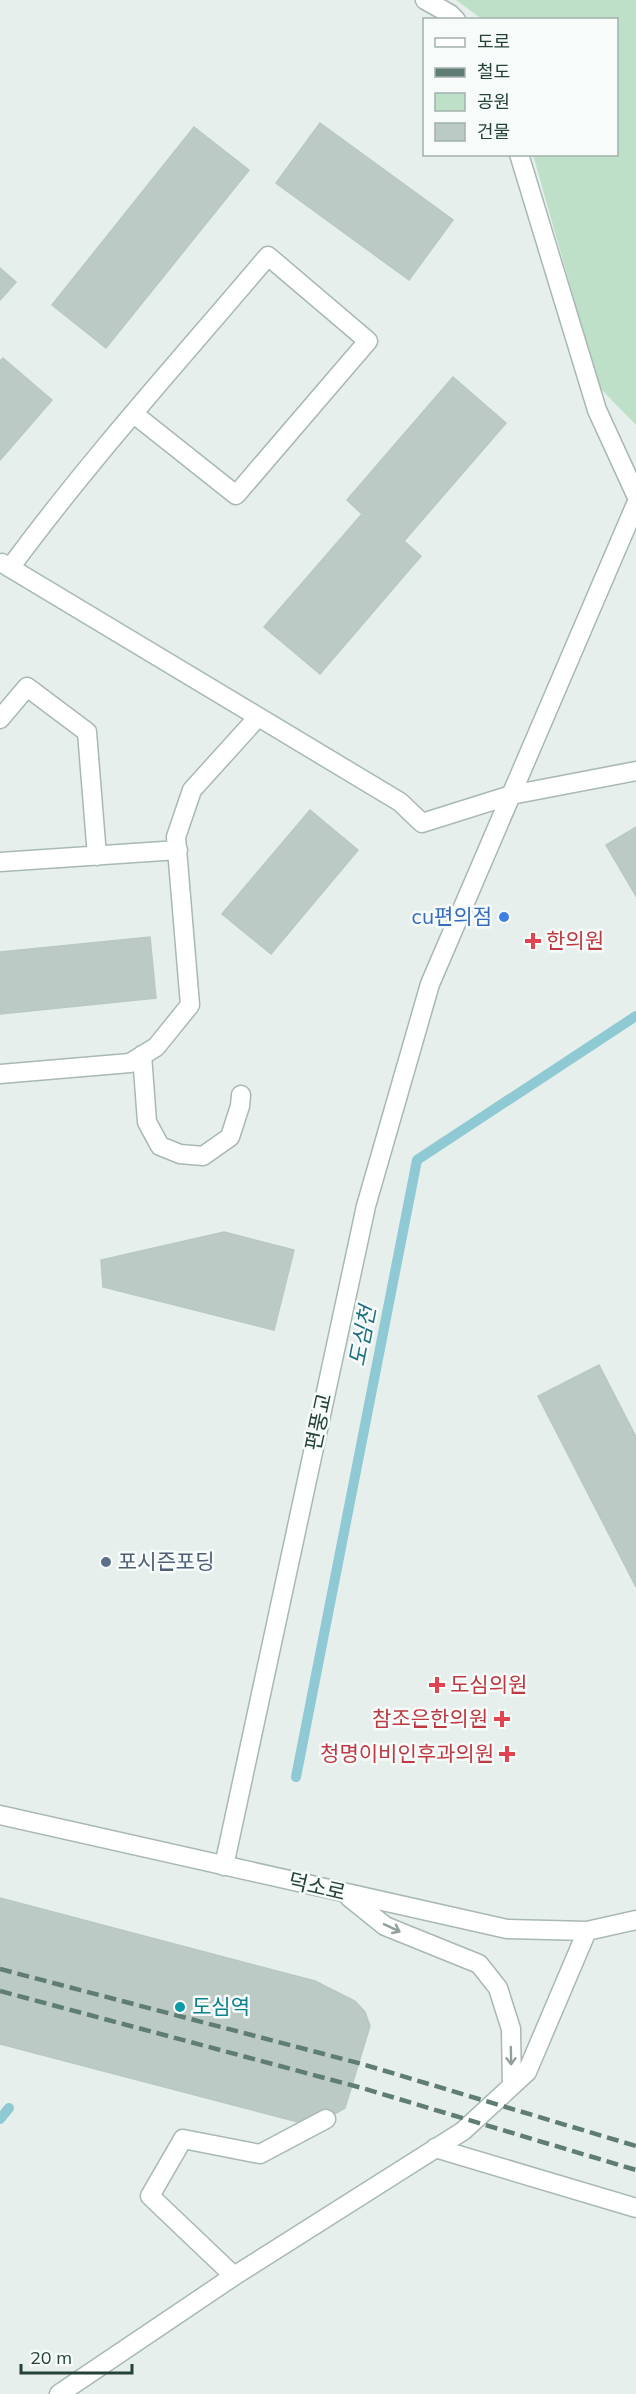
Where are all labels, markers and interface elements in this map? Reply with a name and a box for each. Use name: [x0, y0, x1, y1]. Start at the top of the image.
legend: [423, 18, 618, 156]
text: 도로: [477, 30, 510, 53]
text: 철도: [477, 60, 510, 83]
text: 공원: [477, 90, 510, 113]
text: 건물: [477, 120, 510, 143]
place label: cu편의점: [412, 903, 492, 929]
marker: cu편의점: [497, 910, 511, 924]
place label: 한의원: [546, 927, 604, 953]
marker: 한의원: [524, 932, 542, 950]
water label: 도심천: [342, 1301, 382, 1368]
street label: 편풍교: [299, 1391, 337, 1453]
place label: 포시즌포딩: [118, 1548, 215, 1574]
marker: 포시즌포딩: [99, 1555, 113, 1569]
place label: 도심의원: [450, 1671, 527, 1697]
marker: 도심의원: [428, 1676, 446, 1694]
place label: 참조은한의원: [372, 1705, 488, 1731]
marker: 참조은한의원: [493, 1710, 511, 1728]
place label: 청명이비인후과의원: [320, 1740, 494, 1766]
marker: 청명이비인후과의원: [498, 1745, 516, 1763]
street label: 덕소로: [286, 1867, 348, 1905]
one-way arrow: [383, 1923, 401, 1935]
place label: 도심역: [192, 1993, 250, 2019]
marker: 도심역: [173, 2000, 187, 2014]
one-way arrow: [505, 2046, 517, 2066]
scale bar: [21, 2337, 132, 2375]
text: 20 m: [30, 2346, 72, 2369]

